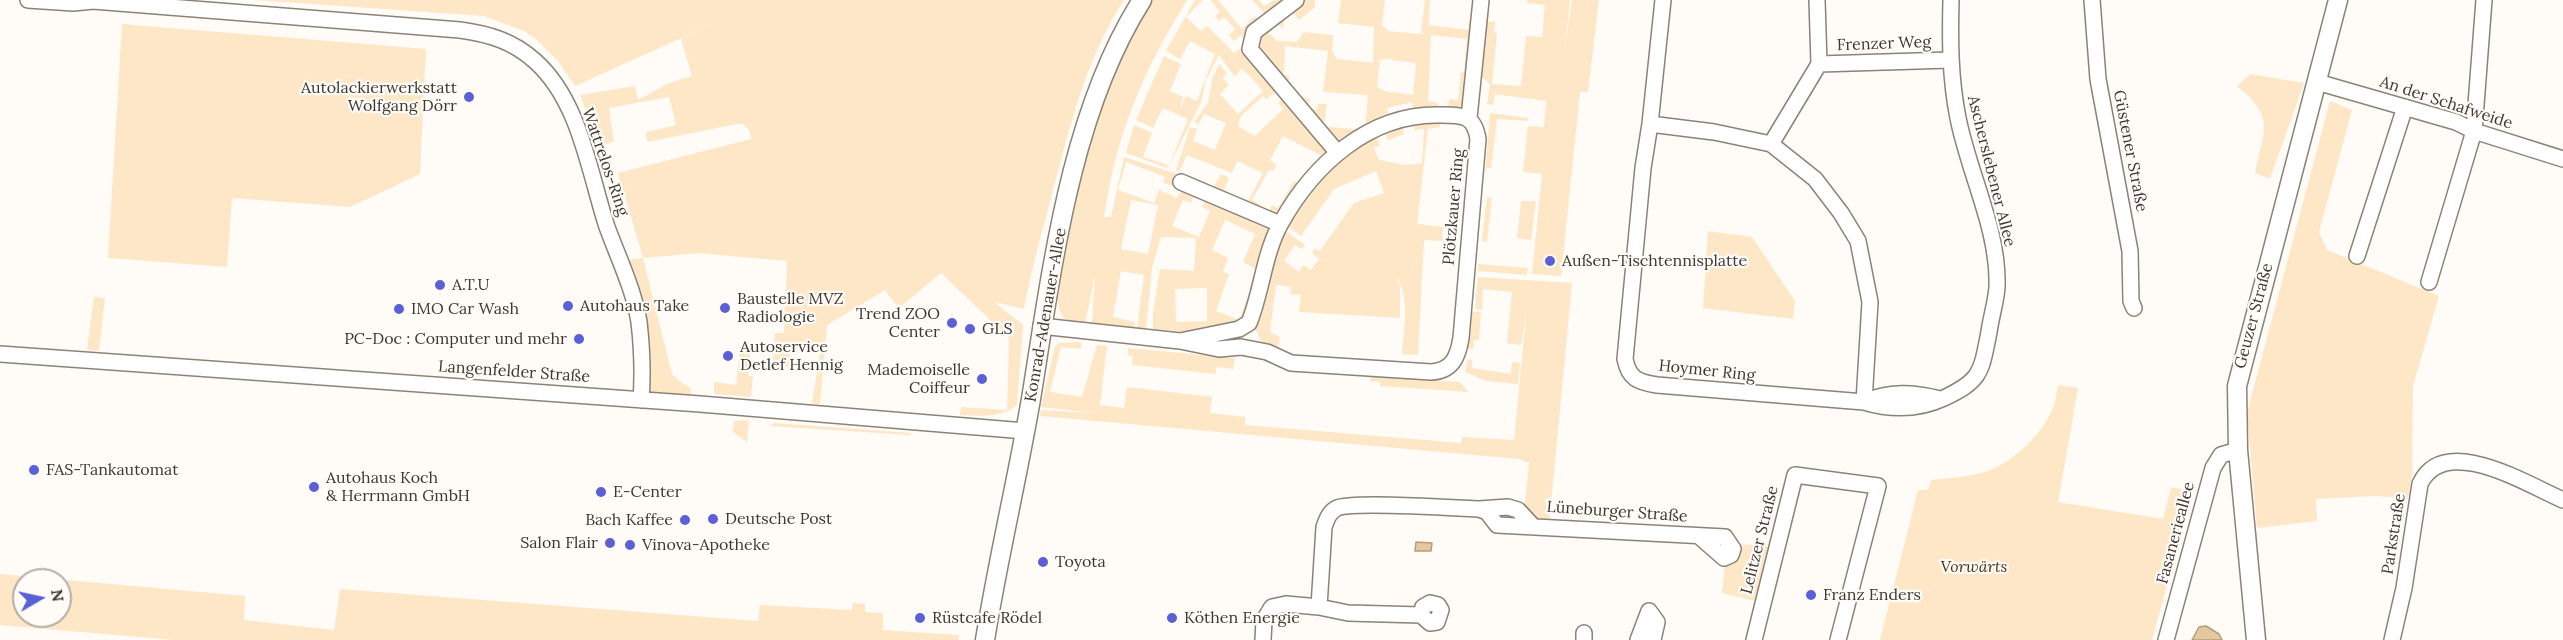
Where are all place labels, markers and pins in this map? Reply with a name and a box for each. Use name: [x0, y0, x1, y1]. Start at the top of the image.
place label: Autolackierwerkstatt Wolfgang Dörr: [301, 78, 457, 116]
marker: Autolackierwerkstatt Wolfgang Dörr: [462, 90, 476, 104]
place label: Außen-Tischtennisplatte: [1562, 251, 1747, 271]
marker: Außen-Tischtennisplatte: [1543, 254, 1557, 268]
place label: A.T.U: [452, 275, 490, 295]
marker: A.T.U: [433, 278, 447, 292]
place label: Baustelle MVZ Radiologie: [737, 289, 843, 327]
place label: Autohaus Take: [580, 296, 689, 316]
place label: IMO Car Wash: [411, 299, 519, 319]
marker: Autohaus Take: [561, 299, 575, 313]
marker: Baustelle MVZ Radiologie: [718, 301, 732, 315]
marker: IMO Car Wash: [392, 302, 406, 316]
place label: Trend ZOO Center: [856, 304, 940, 342]
marker: Trend ZOO Center: [945, 316, 959, 330]
place label: GLS: [982, 319, 1012, 339]
marker: GLS: [963, 322, 977, 336]
place label: PC-Doc : Computer und mehr: [344, 329, 567, 349]
marker: PC-Doc : Computer und mehr: [572, 332, 586, 346]
place label: Autoservice Detlef Hennig: [740, 337, 843, 375]
marker: Autoservice Detlef Hennig: [721, 349, 735, 363]
place label: Mademoiselle Coiffeur: [867, 360, 970, 398]
marker: Mademoiselle Coiffeur: [975, 372, 989, 386]
place label: FAS-Tankautomat: [46, 460, 178, 480]
marker: FAS-Tankautomat: [27, 463, 41, 477]
place label: Autohaus Koch & Herrmann GmbH: [326, 468, 470, 506]
marker: Autohaus Koch & Herrmann GmbH: [307, 480, 321, 494]
place label: E-Center: [613, 482, 682, 502]
marker: E-Center: [594, 485, 608, 499]
place label: Deutsche Post: [725, 509, 832, 529]
place label: Bach Kaffee: [585, 510, 673, 530]
marker: Deutsche Post: [706, 512, 720, 526]
marker: Bach Kaffee: [678, 513, 692, 527]
place label: Salon Flair: [520, 533, 598, 553]
place label: Vinova-Apotheke: [642, 535, 770, 555]
marker: Salon Flair: [603, 536, 617, 550]
marker: Vinova-Apotheke: [623, 538, 637, 552]
place label: Toyota: [1055, 552, 1106, 572]
marker: Toyota: [1036, 555, 1050, 569]
place label: Franz Enders: [1823, 585, 1921, 605]
marker: Franz Enders: [1804, 588, 1818, 602]
place label: Rüstcafe Rödel: [932, 608, 1042, 628]
place label: Köthen Energie: [1184, 608, 1300, 628]
marker: Rüstcafe Rödel: [913, 611, 927, 625]
marker: Köthen Energie: [1165, 611, 1179, 625]

